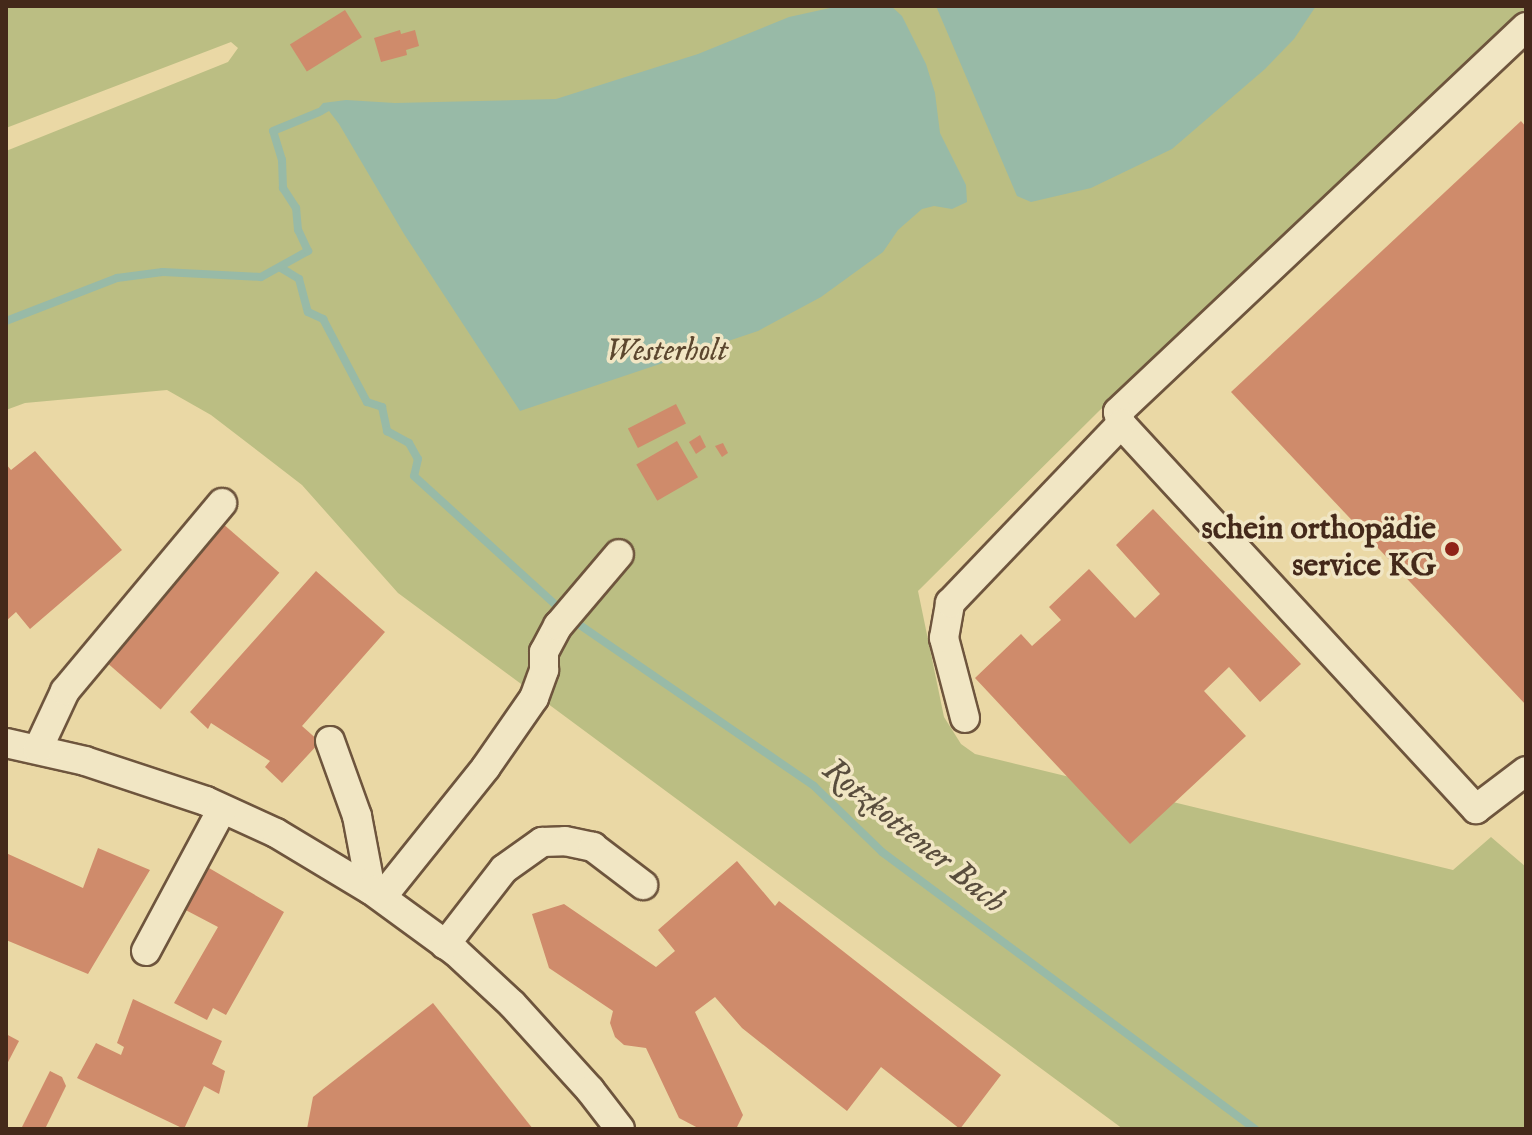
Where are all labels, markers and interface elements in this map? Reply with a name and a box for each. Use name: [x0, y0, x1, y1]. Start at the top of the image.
park label: Westerholt: [606, 333, 728, 371]
place label: schein orthopädie service KG: [1201, 512, 1436, 587]
marker: schein orthopädie service KG: [1443, 540, 1461, 558]
water label: Rotzkottener Bach: [814, 750, 1014, 922]

